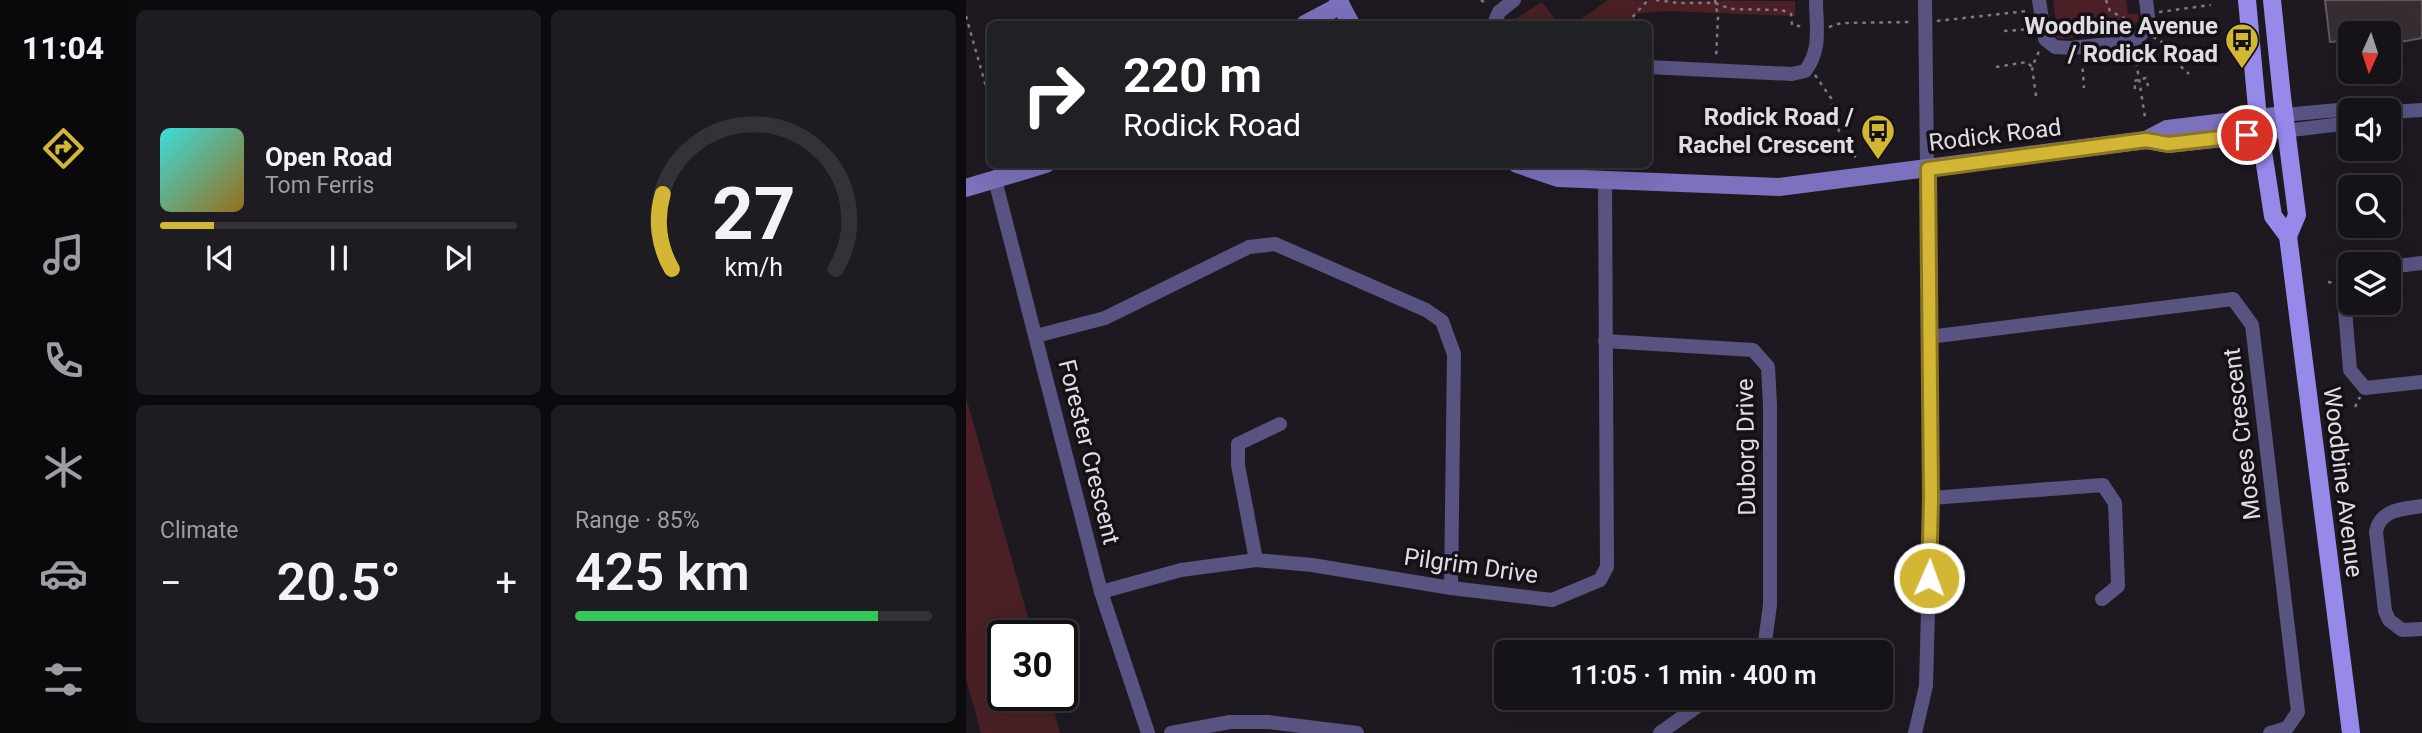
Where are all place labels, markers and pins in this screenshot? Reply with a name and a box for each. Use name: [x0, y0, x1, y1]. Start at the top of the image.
place label: Woodbine Avenue / Rodick Road: [2024, 12, 2218, 68]
bus stop icon: Woodbine Avenue / Rodick Road: [2223, 21, 2261, 70]
place label: Rodick Road / Rachel Crescent: [1678, 103, 1854, 159]
pin: [2217, 105, 2277, 165]
bus stop icon: Rodick Road / Rachel Crescent: [1859, 112, 1897, 161]

